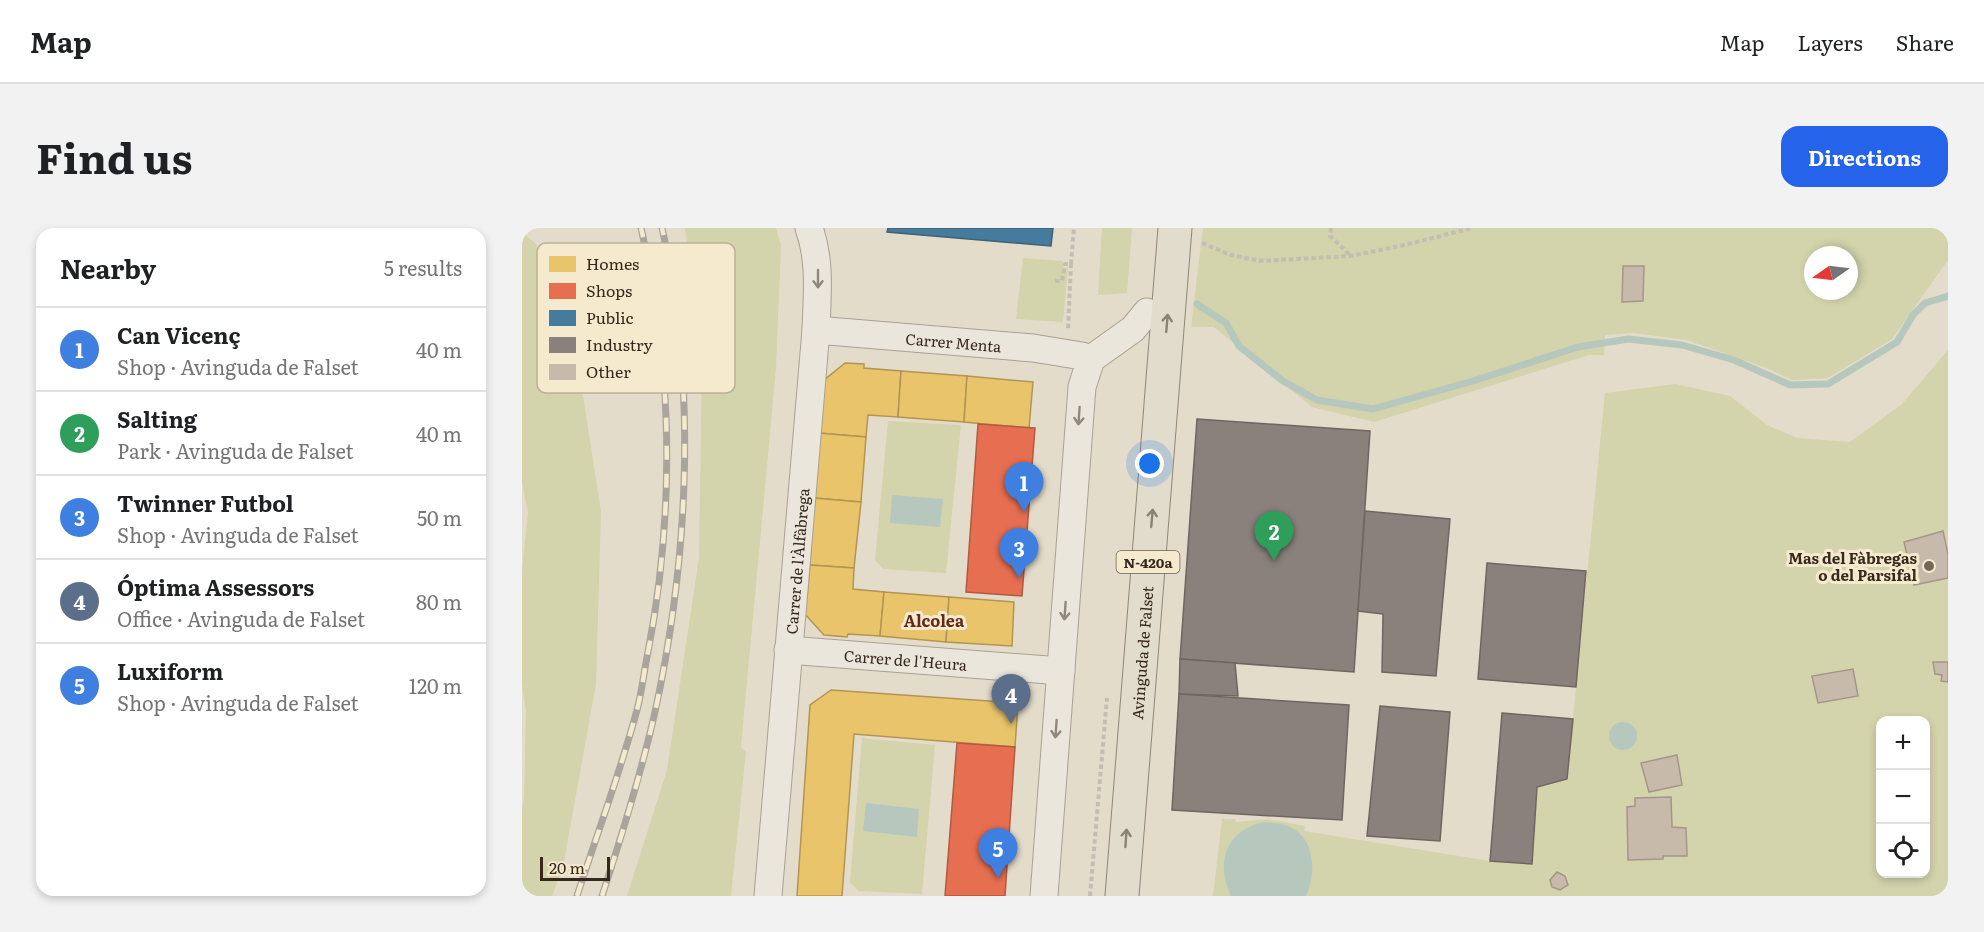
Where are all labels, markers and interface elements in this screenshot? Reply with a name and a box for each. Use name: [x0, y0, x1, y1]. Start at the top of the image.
text: Map: [30, 20, 92, 62]
text: Map: [1720, 26, 1765, 57]
text: Layers: [1798, 26, 1863, 57]
text: Share: [1896, 26, 1954, 57]
text: Find us: [36, 125, 193, 187]
button: Directions: [1781, 126, 1948, 187]
legend: [537, 243, 735, 393]
north arrow: [1804, 246, 1858, 300]
text: Nearby: [60, 248, 156, 287]
text: Homes: [586, 251, 639, 275]
text: 5 results: [384, 252, 462, 282]
one-way arrow: [812, 268, 824, 288]
text: Shops: [586, 278, 632, 302]
text: Public: [586, 305, 634, 329]
one-way arrow: [1162, 314, 1173, 334]
text: Can Vicenç: [117, 318, 240, 351]
street label: Carrer Menta: [905, 326, 1003, 357]
text: Industry: [586, 332, 654, 356]
text: 1: [75, 334, 84, 364]
text: 40 m: [416, 334, 462, 364]
text: Shop · Avinguda de Falset: [117, 351, 359, 381]
text: Other: [586, 359, 631, 383]
text: Salting: [117, 402, 197, 435]
one-way arrow: [1074, 406, 1085, 426]
text: 2: [74, 418, 85, 448]
text: 40 m: [416, 418, 462, 448]
text: Park · Avinguda de Falset: [117, 435, 354, 465]
your location: [1135, 449, 1164, 478]
pin: 1: [1004, 462, 1044, 512]
text: Twinner Futbol: [117, 486, 294, 519]
street label: Carrer de l'Àlfàbrega: [779, 486, 814, 635]
text: 3: [74, 502, 85, 532]
text: 50 m: [417, 502, 462, 532]
one-way arrow: [1147, 508, 1158, 528]
pin: 2: [1254, 512, 1293, 561]
text: Shop · Avinguda de Falset: [117, 519, 359, 549]
pin: 3: [1000, 528, 1038, 578]
place label: Mas del Fàbregas o del Parsifal: [1788, 546, 1918, 586]
road number: N-420a: [1116, 551, 1180, 573]
marker: Mas del Fàbregas o del Parsifal: [1922, 559, 1936, 573]
text: Óptima Assessors: [117, 570, 314, 603]
street label: Avinguda de Falset: [1125, 585, 1158, 720]
text: 4: [73, 586, 86, 616]
text: 80 m: [416, 586, 462, 616]
one-way arrow: [1059, 600, 1070, 620]
text: Office · Avinguda de Falset: [117, 603, 365, 633]
district label: Alcolea: [904, 608, 965, 632]
street label: Carrer de l'Heura: [843, 643, 969, 675]
text: Luxiform: [117, 654, 223, 687]
text: 5: [74, 670, 85, 700]
text: 120 m: [409, 670, 462, 700]
pin: 4: [992, 674, 1030, 724]
text: Shop · Avinguda de Falset: [117, 687, 359, 717]
map controls: [1876, 716, 1930, 878]
button: +: [1876, 716, 1930, 770]
one-way arrow: [1050, 719, 1061, 739]
button: −: [1876, 770, 1930, 824]
button: locate: [1876, 824, 1930, 878]
pin: 5: [978, 828, 1018, 878]
one-way arrow: [1121, 828, 1132, 848]
scale bar: [540, 854, 610, 882]
text: 20 m: [549, 855, 585, 879]

